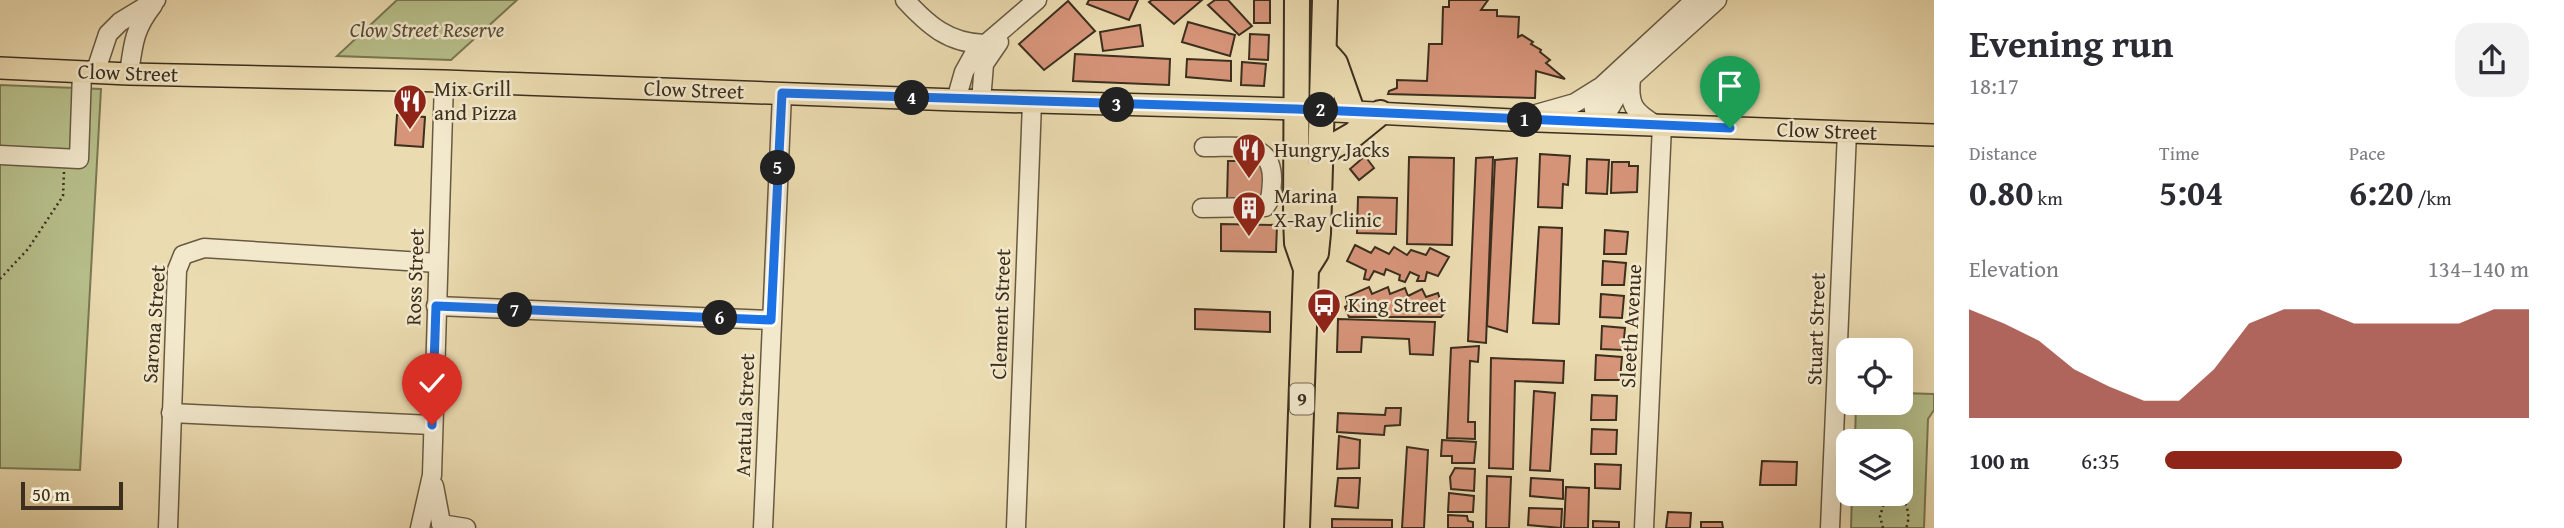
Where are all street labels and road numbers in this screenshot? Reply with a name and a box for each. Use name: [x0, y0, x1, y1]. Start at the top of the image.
street label: Clow Street: [77, 55, 179, 90]
street label: Clow Street: [643, 72, 745, 107]
street label: Clow Street: [1776, 113, 1878, 148]
street label: Ross Street: [397, 227, 432, 326]
street label: Clement Street: [983, 247, 1018, 380]
street label: Sarona Street: [134, 263, 173, 384]
street label: Sleeth Avenue: [1612, 263, 1649, 389]
street label: Stuart Street: [1798, 272, 1833, 386]
street label: Aratula Street: [727, 352, 762, 477]
road number: 9: [1290, 384, 1314, 414]

